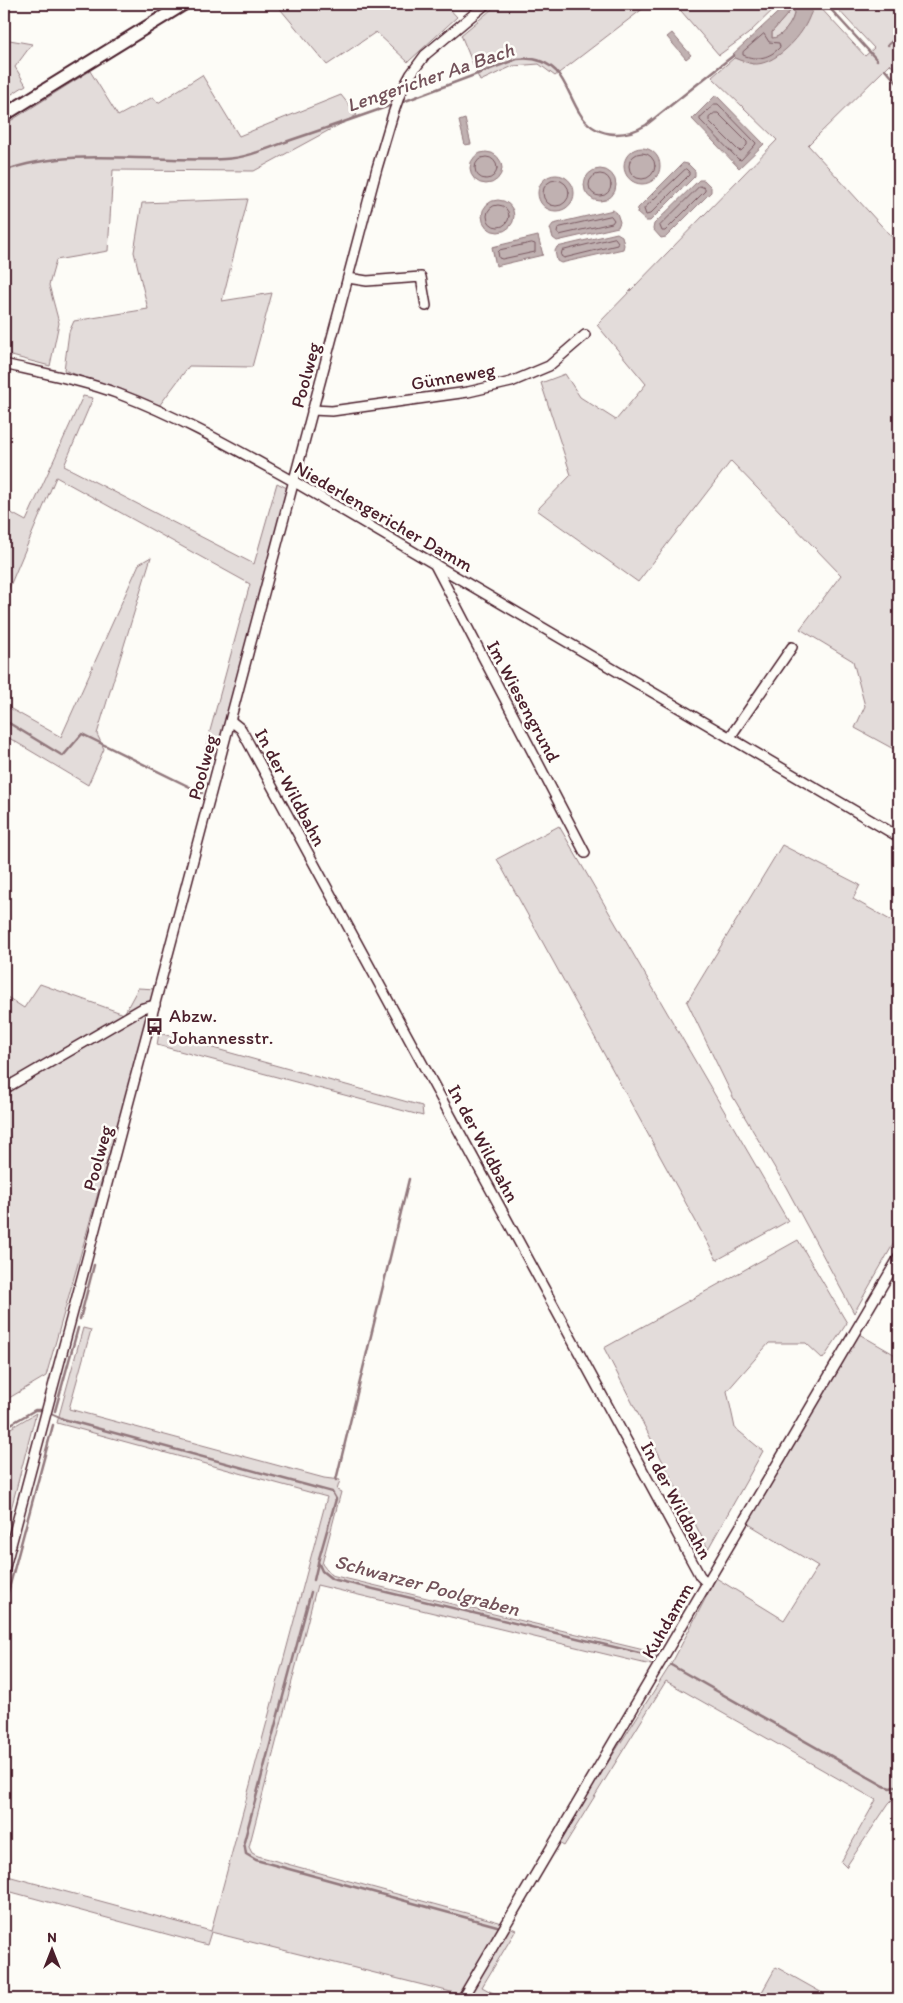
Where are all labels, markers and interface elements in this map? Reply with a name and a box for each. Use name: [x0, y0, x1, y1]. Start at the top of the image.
water label: Lengericher Aa Bach: [343, 37, 517, 117]
street label: Poolweg: [286, 340, 325, 410]
street label: Günneweg: [409, 358, 497, 395]
street label: Niederlengericher Damm: [290, 456, 478, 577]
street label: Im Wiesengrund: [482, 636, 566, 766]
street label: In der Wildbahn: [250, 724, 331, 850]
street label: Poolweg: [183, 732, 222, 802]
place label: Abzw. Johannesstr.: [169, 1004, 274, 1049]
bus stop icon: Abzw. Johannesstr.: [145, 1016, 165, 1036]
street label: In der Wildbahn: [443, 1080, 524, 1206]
street label: Poolweg: [78, 1123, 117, 1193]
street label: In der Wildbahn: [636, 1437, 717, 1563]
water label: Schwarzer Poolgraben: [332, 1549, 522, 1621]
street label: Kuhdamm: [636, 1578, 698, 1662]
north arrow: [28, 1926, 78, 1976]
text: N: [47, 1929, 57, 1946]

